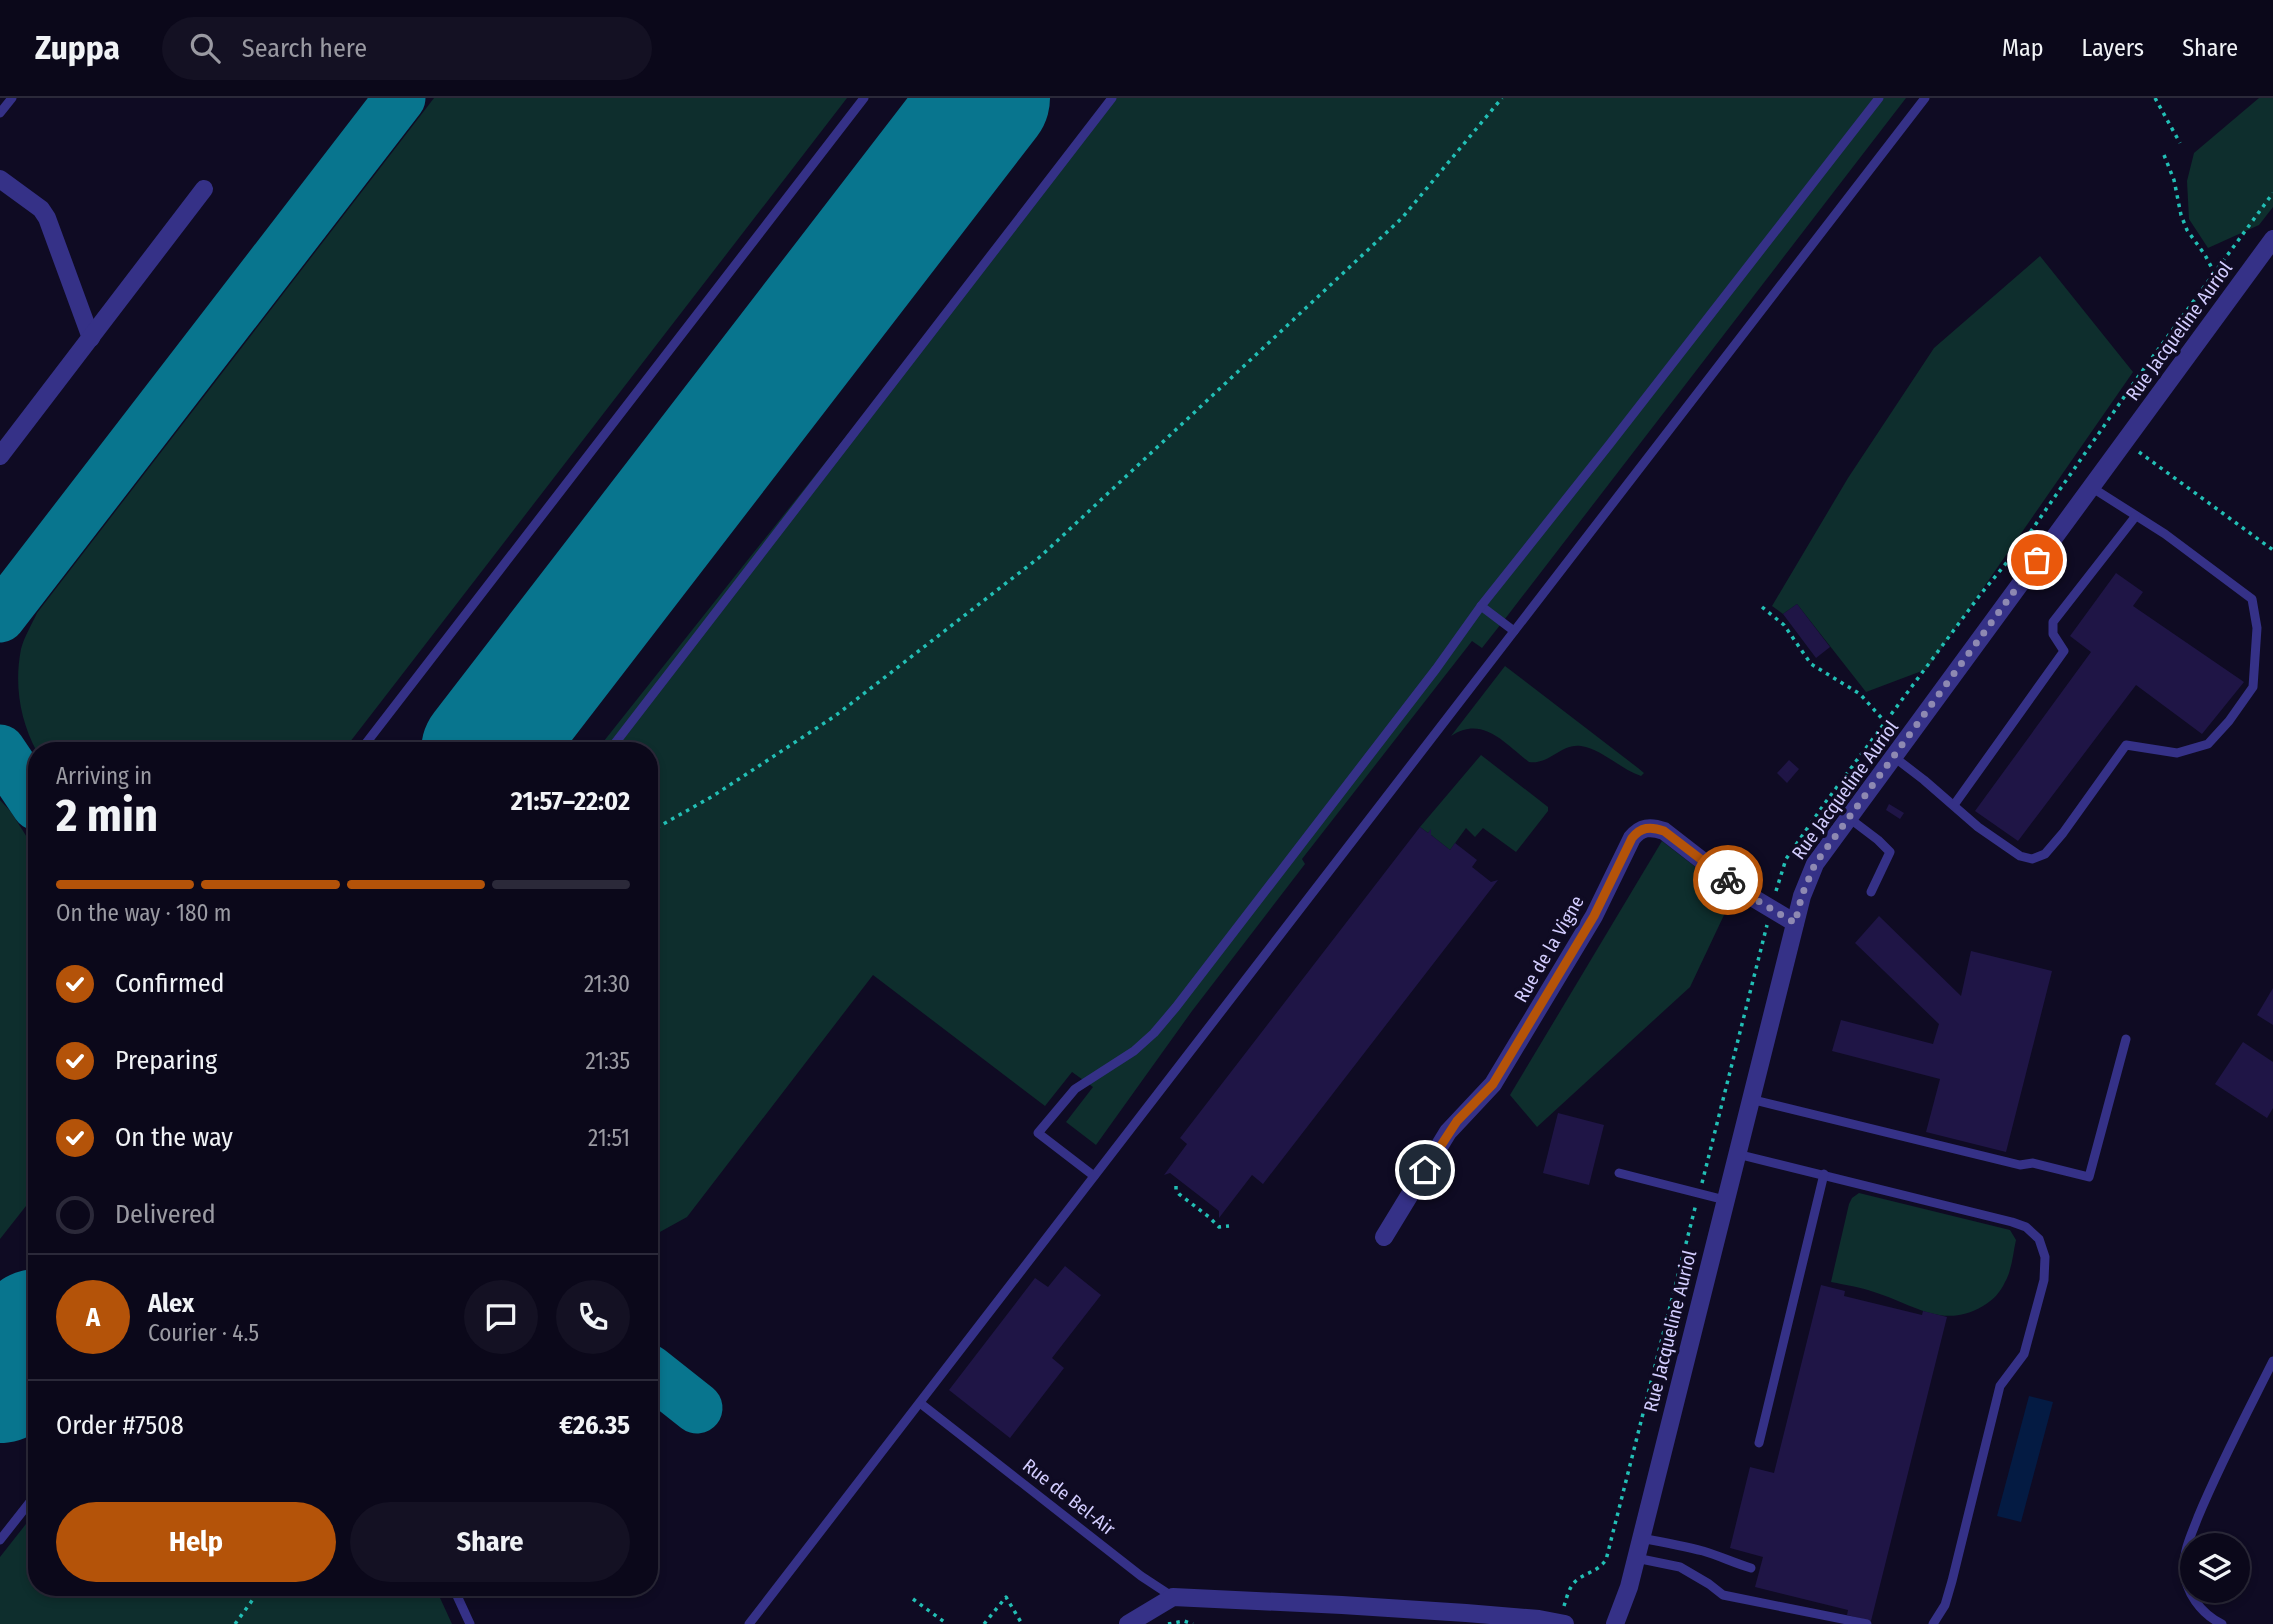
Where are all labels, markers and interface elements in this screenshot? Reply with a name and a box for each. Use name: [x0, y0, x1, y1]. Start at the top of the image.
search box: [162, 17, 652, 80]
text: Zuppa: [35, 28, 120, 68]
icon: search: [186, 29, 224, 67]
text: Search here: [242, 33, 367, 64]
text: Map: [2002, 34, 2044, 62]
text: Layers: [2082, 34, 2144, 62]
text: Share: [2182, 34, 2238, 62]
street label: Rue Jacqueline Auriol: [2121, 257, 2237, 405]
pin: [2007, 530, 2067, 590]
icon: bag: [2018, 541, 2056, 579]
street label: Rue Jacqueline Auriol: [1787, 716, 1903, 864]
text: Arriving in: [56, 762, 152, 790]
text: 21:57–22:02: [511, 786, 630, 817]
text: 2 min: [56, 788, 158, 843]
courier: [1693, 845, 1763, 915]
icon: bike: [1709, 861, 1747, 899]
street label: Rue de la Vigne: [1509, 891, 1589, 1007]
text: On the way · 180 m: [56, 899, 232, 927]
icon: check: [56, 965, 94, 1003]
text: Confirmed: [115, 968, 225, 999]
text: 21:30: [584, 970, 630, 998]
icon: check: [56, 1042, 94, 1080]
text: Preparing: [115, 1045, 217, 1076]
text: 21:35: [585, 1047, 630, 1075]
icon: check: [56, 1119, 94, 1157]
text: On the way: [115, 1122, 233, 1153]
text: 21:51: [588, 1124, 630, 1152]
pin: [1395, 1140, 1455, 1200]
icon: home: [1406, 1151, 1444, 1189]
text: Delivered: [115, 1199, 216, 1230]
street label: Rue Jacqueline Auriol: [1639, 1248, 1701, 1414]
button: chat: [464, 1280, 538, 1354]
button: phone: [556, 1280, 630, 1354]
text: Alex: [148, 1288, 194, 1319]
text: A: [86, 1302, 100, 1333]
text: Courier · 4.5: [148, 1319, 259, 1347]
text: Order #7508: [56, 1410, 184, 1441]
text: €26.35: [559, 1410, 630, 1441]
street label: Rue de Bel-Air: [1018, 1454, 1120, 1540]
button: Help: [56, 1502, 336, 1582]
button: Share: [350, 1502, 630, 1582]
map controls: [2180, 1533, 2250, 1603]
button: layers: [2180, 1533, 2250, 1603]

